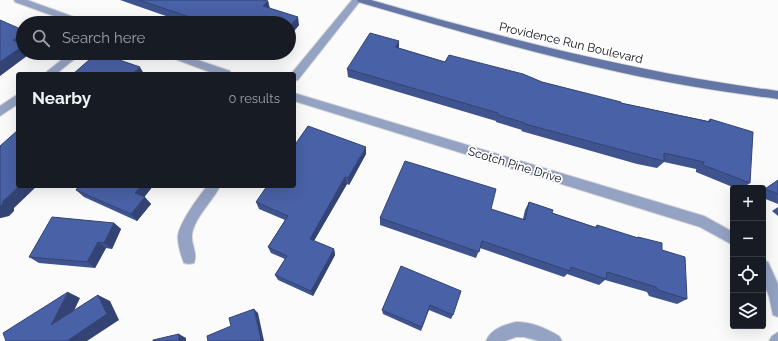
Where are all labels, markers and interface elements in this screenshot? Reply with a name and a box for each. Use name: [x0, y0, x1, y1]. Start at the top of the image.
search box: [16, 16, 296, 60]
street label: Providence Run Boulevard: [498, 20, 644, 66]
icon: search: [30, 27, 52, 49]
text: Search here: [62, 29, 145, 47]
text: Nearby: [32, 88, 91, 108]
text: 0 results: [229, 91, 280, 106]
street label: Scotch Pine Drive: [466, 144, 564, 186]
map controls: [730, 185, 766, 329]
button: +: [730, 185, 766, 221]
button: −: [730, 221, 766, 257]
button: locate: [730, 257, 766, 293]
button: layers: [730, 293, 766, 329]

